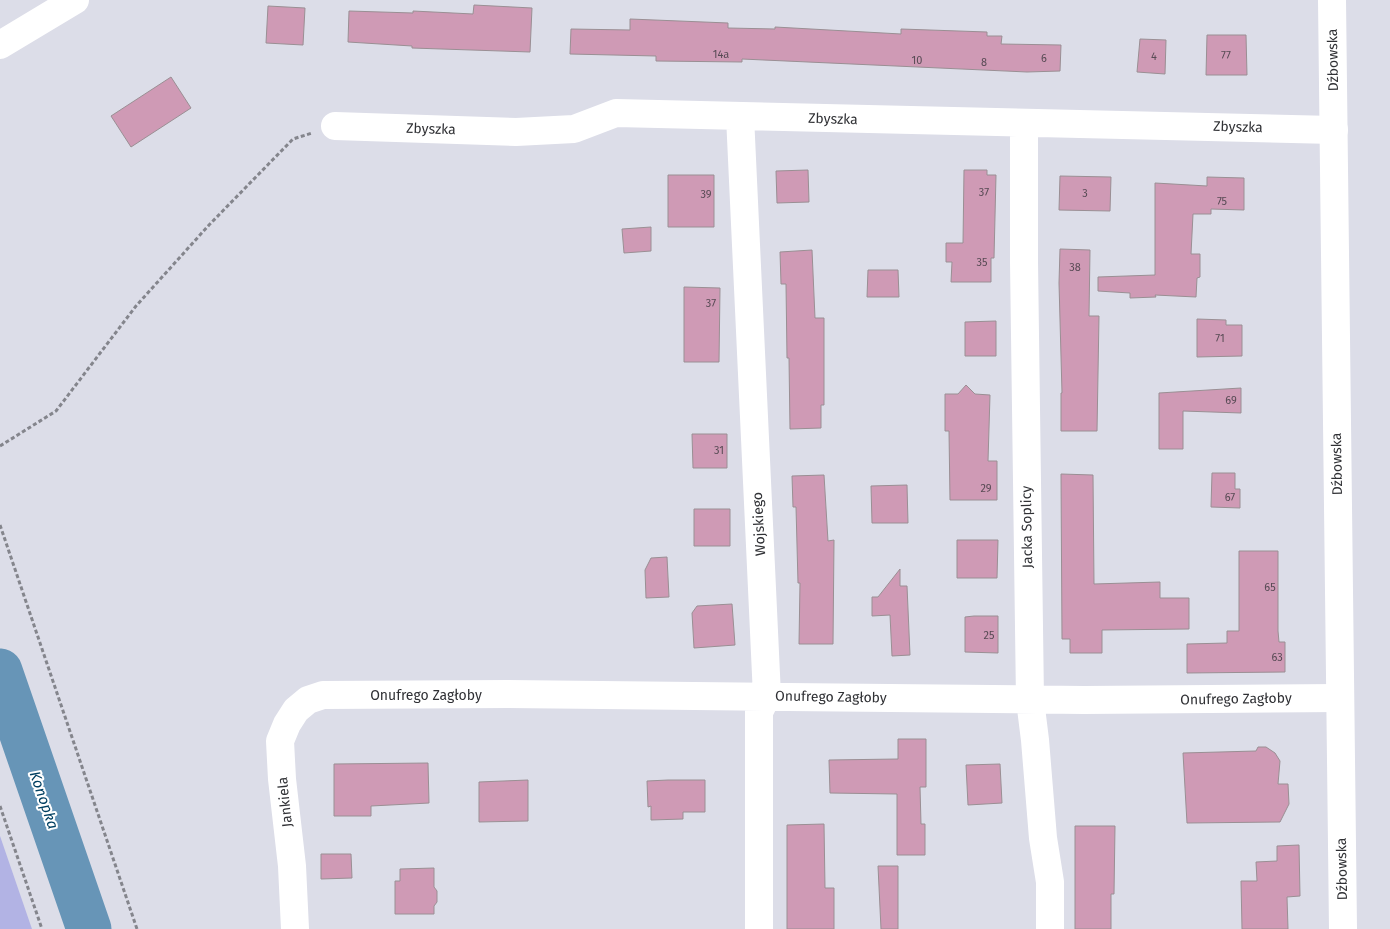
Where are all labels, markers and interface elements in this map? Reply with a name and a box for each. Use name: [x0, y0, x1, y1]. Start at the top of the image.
street label: Dźbowska: [1324, 29, 1342, 91]
house number: 14a: [713, 48, 729, 61]
house number: 77: [1221, 49, 1231, 62]
house number: 4: [1151, 50, 1157, 63]
house number: 6: [1041, 52, 1047, 65]
house number: 10: [912, 54, 922, 67]
house number: 8: [981, 56, 987, 69]
street label: Zbyszka: [808, 110, 858, 128]
street label: Zbyszka: [1213, 118, 1263, 136]
street label: Zbyszka: [406, 120, 456, 138]
house number: 37: [979, 186, 989, 199]
house number: 3: [1082, 187, 1088, 200]
house number: 39: [700, 188, 712, 201]
house number: 75: [1217, 195, 1228, 208]
house number: 35: [977, 256, 988, 269]
house number: 38: [1069, 261, 1081, 274]
house number: 37: [706, 297, 716, 310]
house number: 71: [1215, 332, 1225, 345]
house number: 69: [1225, 394, 1237, 407]
street label: Dźbowska: [1328, 433, 1346, 495]
house number: 31: [714, 444, 724, 457]
house number: 29: [980, 482, 992, 495]
street label: Jacka Soplicy: [1018, 485, 1036, 568]
house number: 67: [1225, 491, 1235, 504]
street label: Wojskiego: [749, 492, 769, 556]
house number: 65: [1264, 581, 1276, 594]
house number: 25: [984, 629, 995, 642]
house number: 63: [1271, 651, 1283, 664]
street label: Onufrego Zagłoby: [370, 687, 482, 704]
street label: Onufrego Zagłoby: [775, 688, 887, 706]
street label: Onufrego Zagłoby: [1180, 690, 1292, 708]
water label: Konopka: [26, 769, 62, 831]
street label: Jankiela: [274, 776, 296, 828]
street label: Dźbowska: [1333, 838, 1351, 900]

